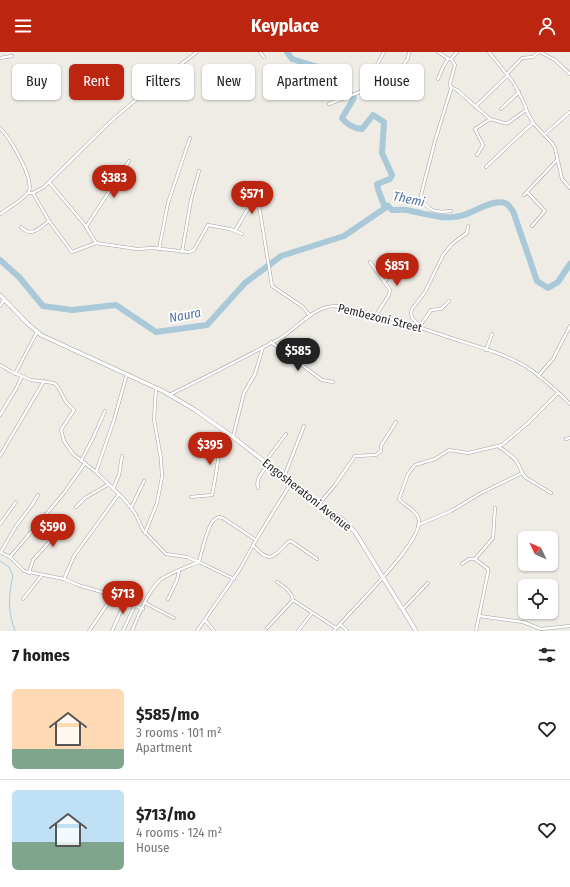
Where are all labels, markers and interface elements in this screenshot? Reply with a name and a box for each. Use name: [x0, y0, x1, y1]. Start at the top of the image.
icon: menu: [12, 15, 34, 37]
text: Keyplace: [251, 15, 319, 37]
icon: person: [536, 15, 558, 37]
chip: Buy: [12, 64, 61, 100]
chip: Rent: [69, 64, 124, 100]
chip: Filters: [132, 64, 194, 100]
chip: New: [202, 64, 255, 100]
chip: Apartment: [263, 64, 352, 100]
chip: House: [360, 64, 424, 100]
pin: $383: [90, 165, 138, 199]
text: $383: [101, 170, 127, 185]
pin: $571: [228, 181, 276, 215]
text: $571: [240, 186, 264, 201]
water label: Themi: [392, 188, 427, 210]
pin: $851: [373, 253, 421, 287]
text: $851: [385, 258, 409, 273]
street label: Pembezoni Street: [337, 301, 423, 335]
water label: Naura: [168, 305, 203, 325]
pin: $585: [274, 338, 322, 372]
text: $585: [285, 343, 311, 358]
pin: $395: [186, 432, 234, 466]
text: $395: [197, 437, 223, 452]
street label: Engosheratoni Avenue: [260, 456, 354, 534]
pin: $590: [29, 514, 77, 548]
text: $590: [40, 519, 66, 534]
north arrow: [518, 531, 558, 571]
map controls: [518, 531, 558, 619]
button: locate: [518, 579, 558, 619]
pin: $713: [99, 581, 147, 615]
text: $713: [111, 586, 135, 601]
icon: filters: [536, 644, 558, 666]
text: 7 homes: [12, 645, 70, 666]
text: $585/mo: [136, 704, 199, 725]
icon: home: [44, 705, 92, 753]
icon: heart: [536, 718, 558, 740]
text: 3 rooms · 101 m²: [136, 725, 221, 740]
text: Apartment: [136, 740, 192, 755]
text: $713/mo: [136, 804, 196, 825]
icon: home: [44, 806, 92, 854]
icon: heart: [536, 819, 558, 841]
text: 4 rooms · 124 m²: [136, 825, 222, 840]
text: House: [136, 840, 170, 855]

